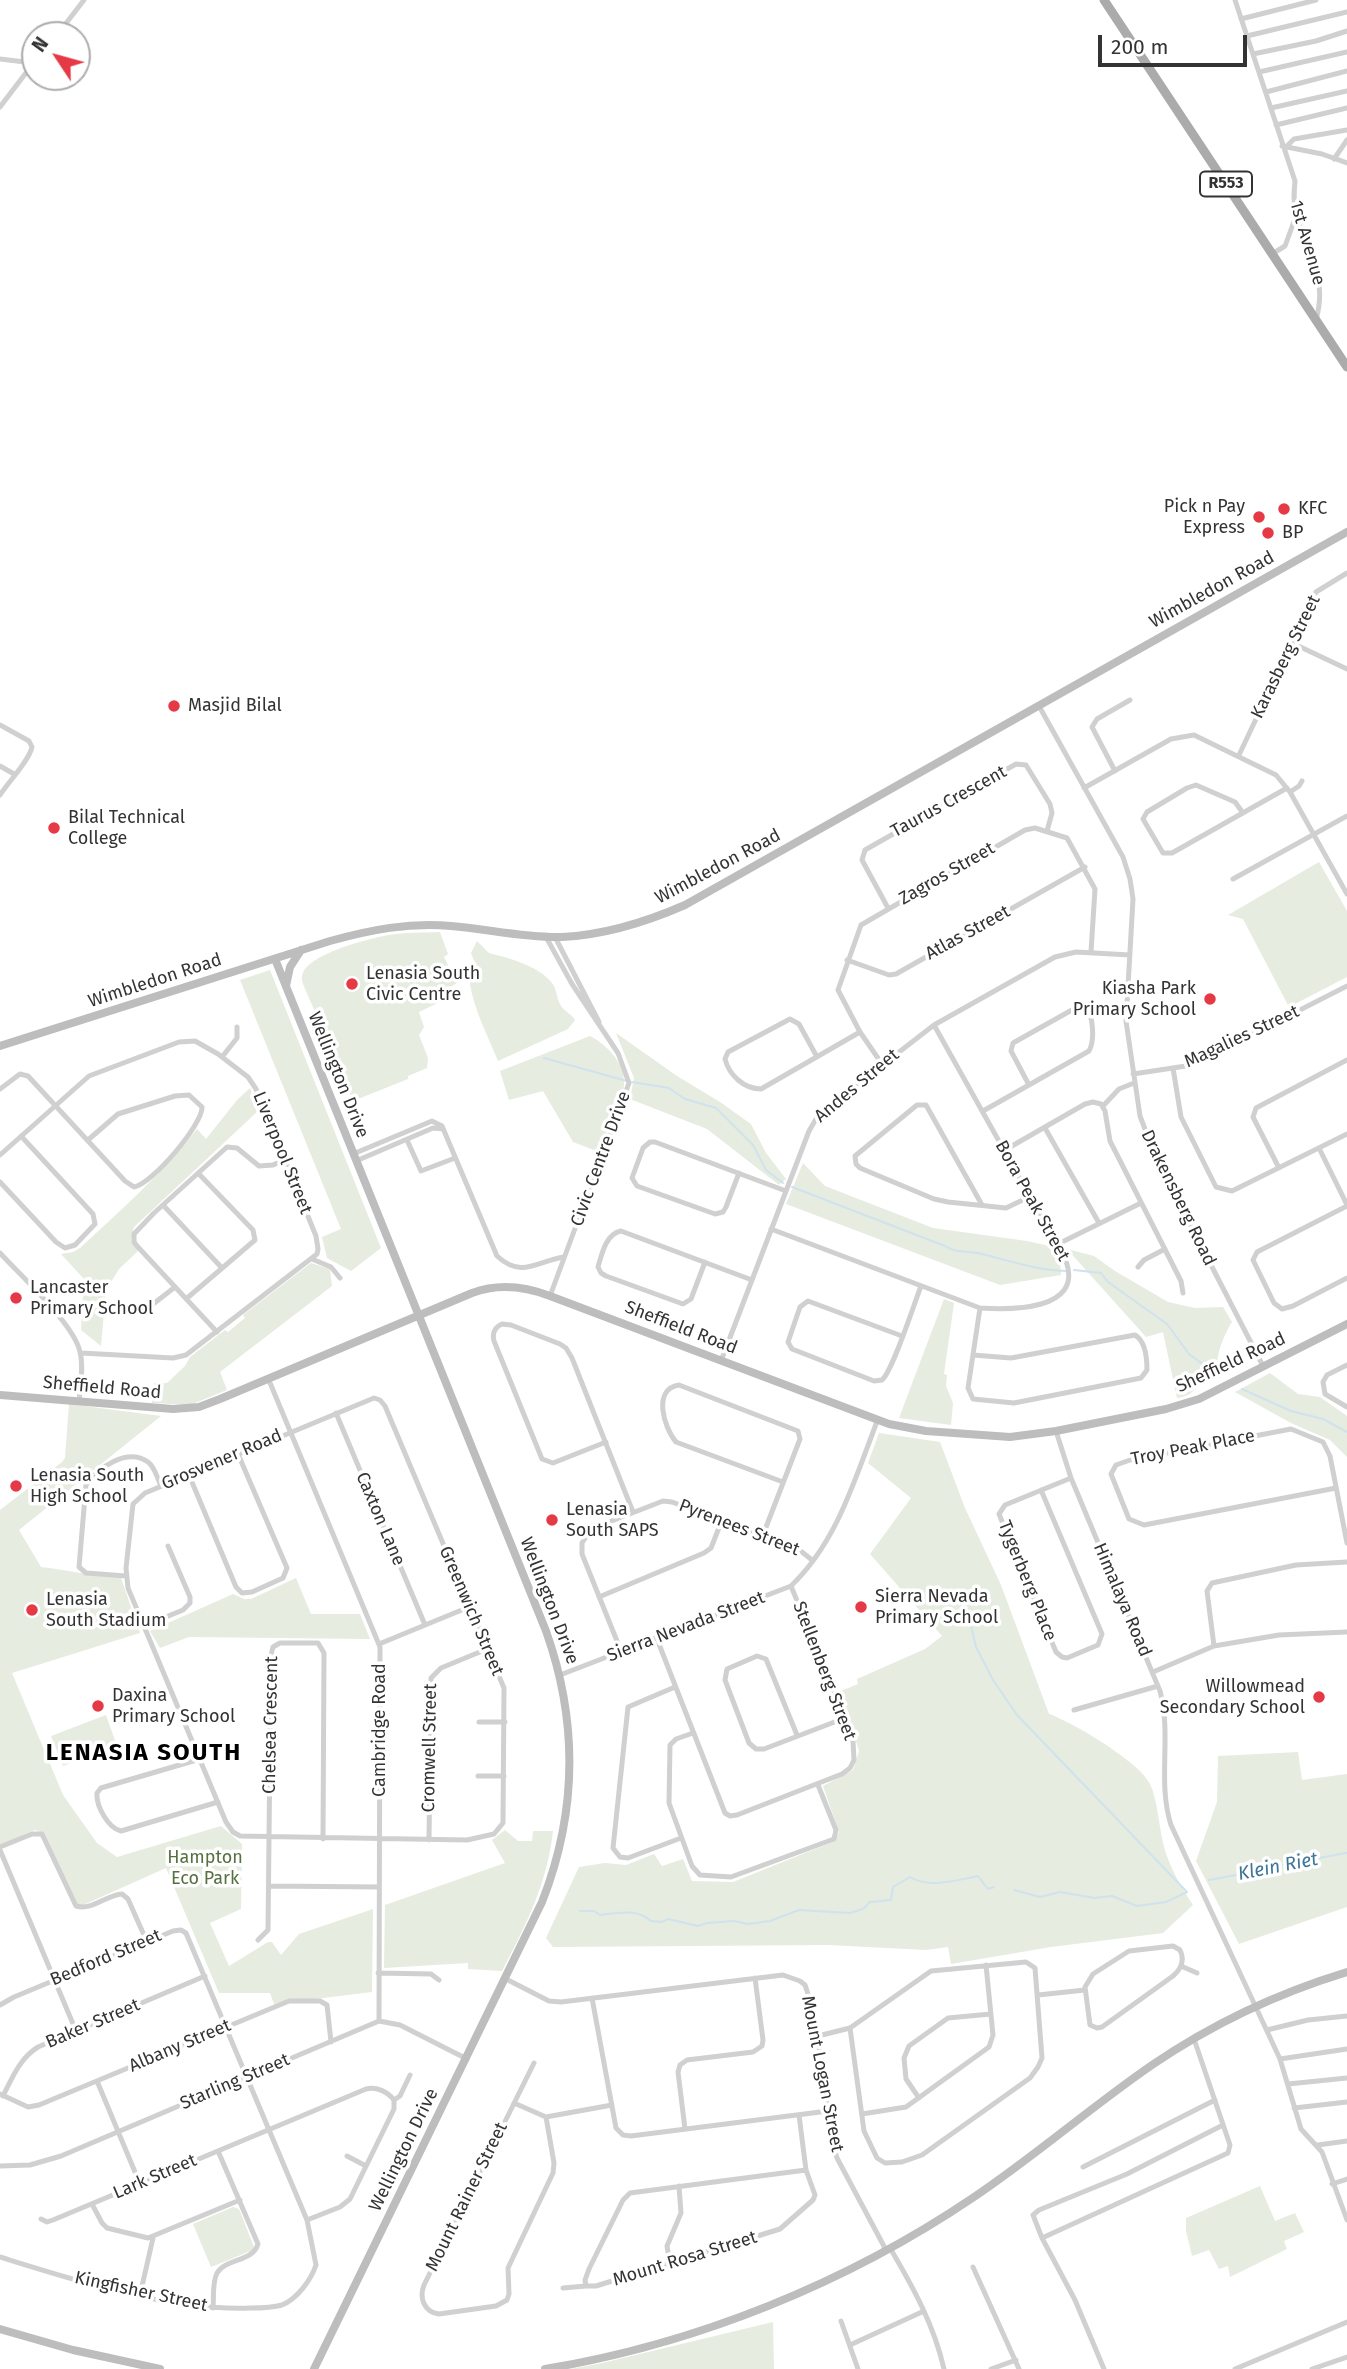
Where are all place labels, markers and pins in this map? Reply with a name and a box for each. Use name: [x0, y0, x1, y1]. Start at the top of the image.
place label: Pick n Pay Express: [1164, 496, 1245, 538]
place label: KFC: [1298, 498, 1327, 520]
marker: KFC: [1276, 501, 1292, 517]
marker: Pick n Pay Express: [1251, 509, 1267, 525]
place label: BP: [1282, 522, 1303, 544]
marker: BP: [1260, 525, 1276, 541]
place label: Masjid Bilal: [188, 695, 282, 717]
marker: Masjid Bilal: [166, 698, 182, 714]
place label: Bilal Technical College: [68, 807, 185, 850]
marker: Bilal Technical College: [46, 820, 62, 836]
place label: Lenasia South Civic Centre: [366, 963, 480, 1006]
marker: Lenasia South Civic Centre: [344, 976, 360, 992]
place label: Kiasha Park Primary School: [1073, 978, 1196, 1020]
marker: Kiasha Park Primary School: [1202, 991, 1218, 1007]
place label: Lancaster Primary School: [30, 1277, 153, 1320]
marker: Lancaster Primary School: [8, 1290, 24, 1306]
place label: Lenasia South High School: [30, 1465, 144, 1508]
marker: Lenasia South High School: [8, 1478, 24, 1494]
place label: Lenasia South SAPS: [566, 1499, 659, 1542]
marker: Lenasia South SAPS: [544, 1512, 560, 1528]
place label: Sierra Nevada Primary School: [875, 1586, 998, 1628]
place label: Lenasia South Stadium: [46, 1589, 166, 1632]
marker: Sierra Nevada Primary School: [853, 1599, 869, 1615]
marker: Lenasia South Stadium: [24, 1602, 40, 1618]
place label: Willowmead Secondary School: [1160, 1676, 1305, 1718]
place label: Daxina Primary School: [112, 1685, 235, 1728]
marker: Willowmead Secondary School: [1311, 1689, 1327, 1705]
marker: Daxina Primary School: [90, 1698, 106, 1714]

